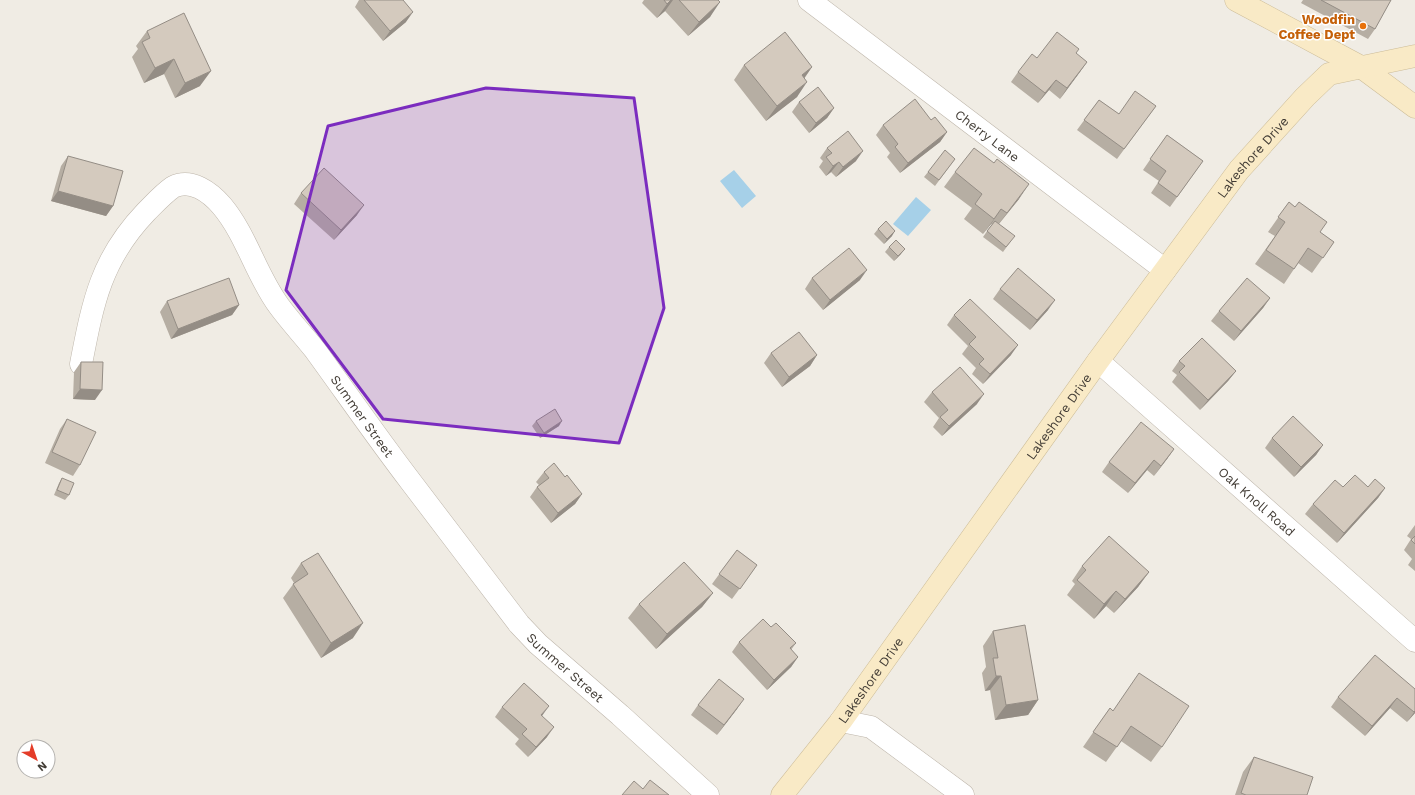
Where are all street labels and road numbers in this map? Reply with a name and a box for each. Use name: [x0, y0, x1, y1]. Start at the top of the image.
street label: Cherry Lane: [952, 106, 1023, 165]
street label: Lakeshore Drive: [1214, 113, 1291, 200]
street label: Lakeshore Drive: [1023, 370, 1094, 462]
street label: Summer Street: [328, 372, 397, 460]
street label: Oak Knoll Road: [1216, 464, 1298, 539]
street label: Summer Street: [524, 630, 607, 705]
street label: Lakeshore Drive: [835, 634, 906, 726]

